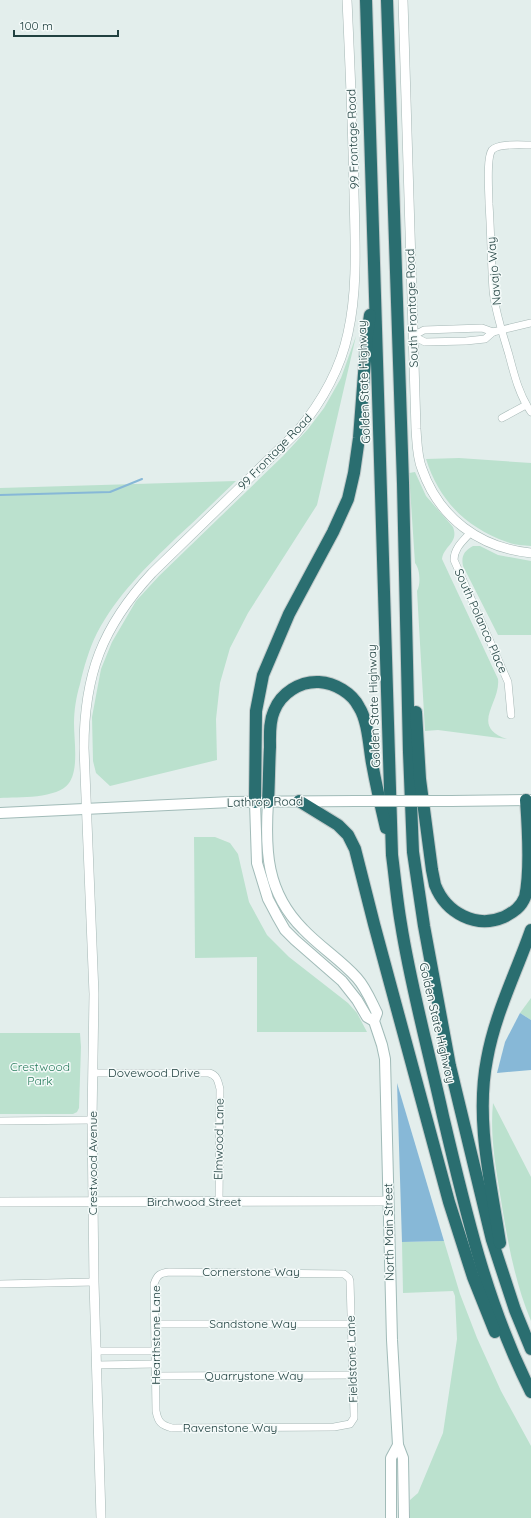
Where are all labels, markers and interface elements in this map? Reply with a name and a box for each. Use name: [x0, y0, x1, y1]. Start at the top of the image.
scale bar: [14, 12, 118, 38]
text: 100 m: [20, 18, 53, 33]
street label: 99 Frontage Road: [343, 89, 362, 189]
street label: Navajo Way: [483, 236, 504, 306]
street label: South Frontage Road: [402, 248, 421, 368]
street label: Golden State Highway: [354, 320, 373, 444]
street label: 99 Frontage Road: [234, 410, 315, 493]
street label: South Polanco Place: [452, 566, 511, 676]
street label: Golden State Highway: [364, 644, 383, 768]
street label: Lathrop Road: [227, 793, 303, 810]
street label: Golden State Highway: [416, 961, 459, 1085]
park label: Crestwood Park: [10, 1059, 70, 1088]
street label: Dovewood Drive: [108, 1065, 200, 1080]
street label: Elmwood Lane: [210, 1098, 227, 1180]
street label: Crestwood Avenue: [85, 1111, 100, 1215]
street label: North Main Street: [380, 1183, 397, 1281]
street label: Birchwood Street: [147, 1194, 241, 1209]
street label: Cornerstone Way: [202, 1264, 300, 1279]
street label: Hearthstone Lane: [148, 1285, 163, 1385]
street label: Fieldstone Lane: [342, 1315, 361, 1403]
street label: Sandstone Way: [209, 1316, 297, 1331]
street label: Quarrystone Way: [205, 1368, 303, 1383]
street label: Ravenstone Way: [183, 1420, 277, 1435]

